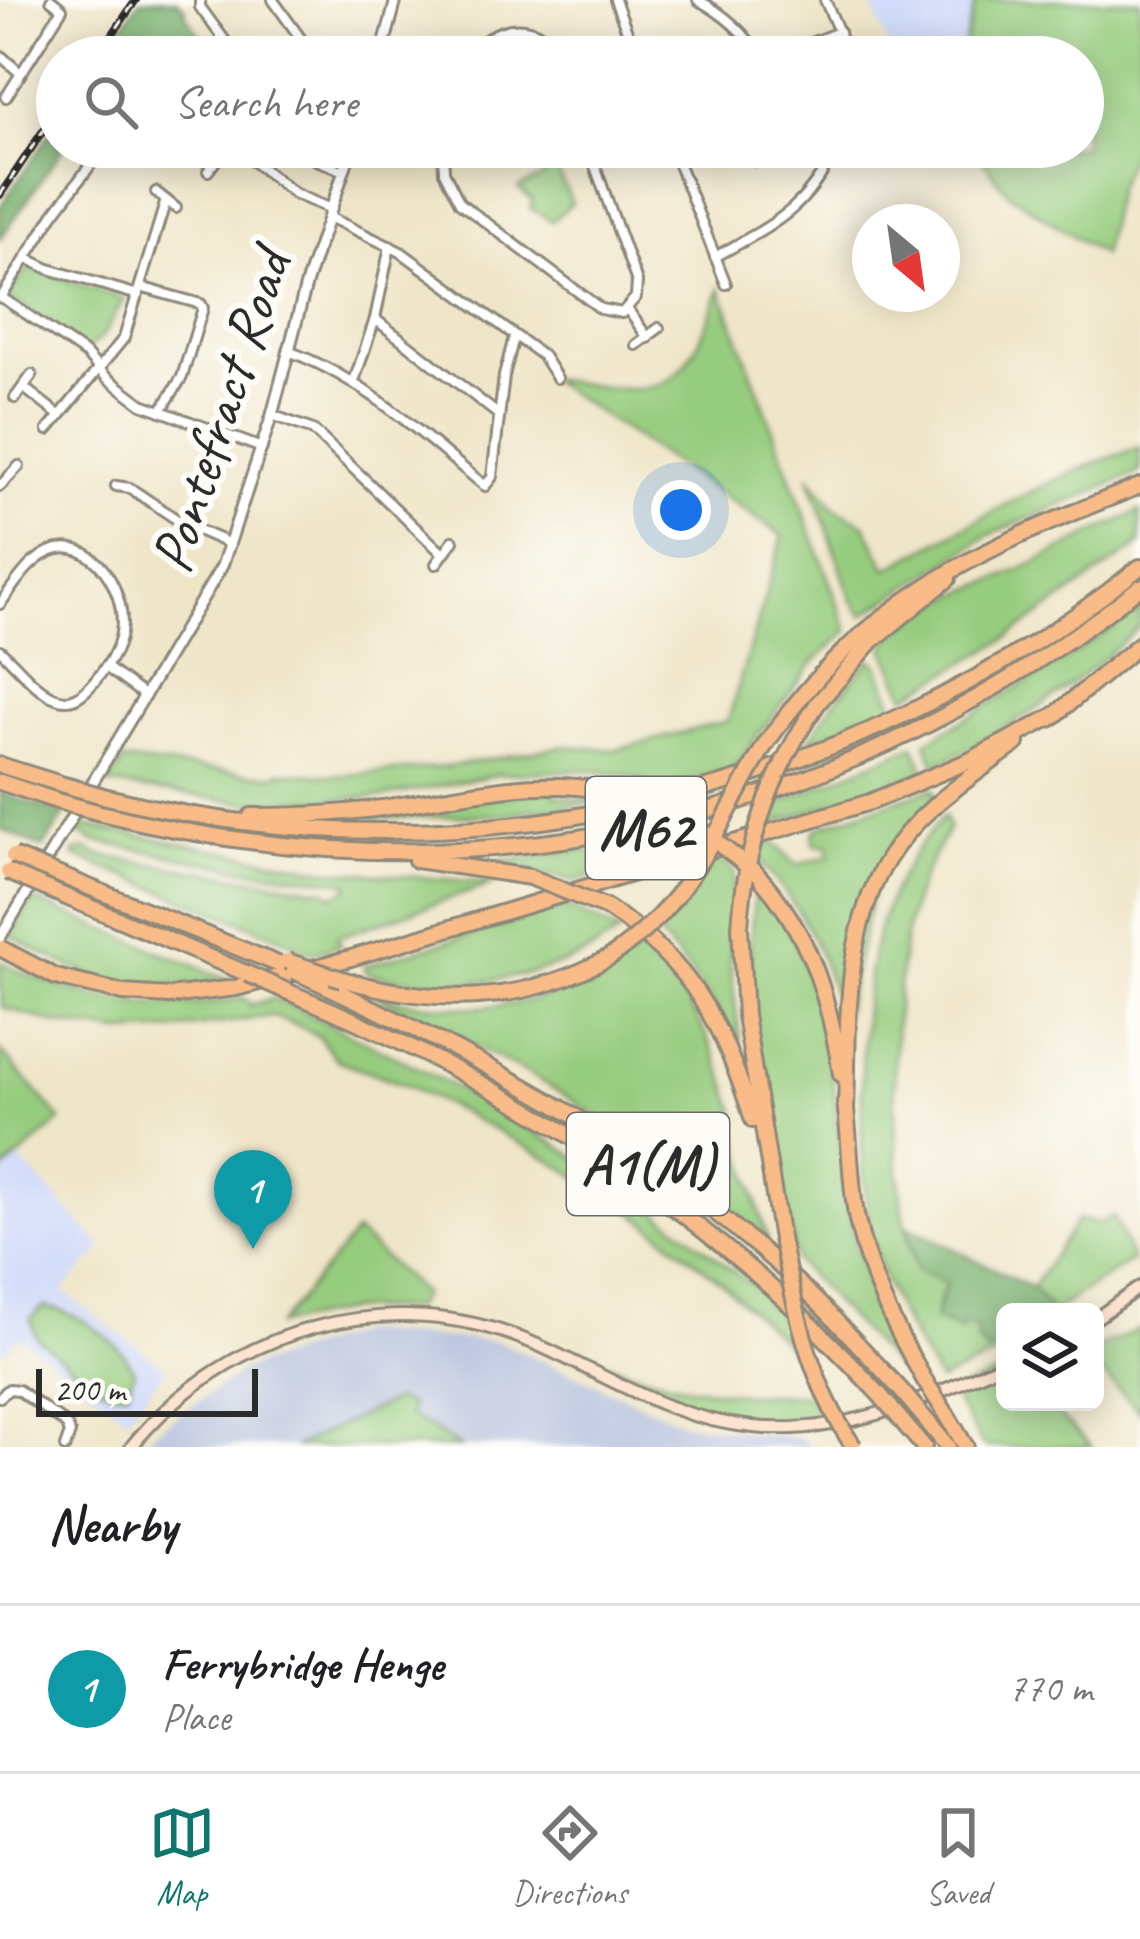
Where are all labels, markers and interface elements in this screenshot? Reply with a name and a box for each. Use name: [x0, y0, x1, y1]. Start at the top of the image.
search box: [36, 36, 1104, 168]
icon: search: [78, 69, 144, 135]
text: Search here: [174, 74, 357, 131]
north arrow: [852, 204, 960, 312]
street label: Pontefract Road: [132, 233, 310, 581]
your location: [651, 480, 711, 540]
road number: M62: [586, 777, 706, 879]
road number: A1(M): [567, 1113, 729, 1215]
pin: 1: [214, 1150, 292, 1249]
map controls: [996, 1303, 1104, 1411]
button: layers: [996, 1303, 1104, 1411]
scale bar: [36, 1363, 258, 1416]
text: 200 m: [54, 1369, 125, 1411]
text: Nearby: [48, 1493, 176, 1557]
text: Ferrybridge Henge: [162, 1636, 443, 1693]
text: 1: [78, 1664, 96, 1713]
text: 770 m: [1008, 1664, 1092, 1713]
text: Place: [162, 1693, 230, 1742]
tab: Map: [149, 1800, 215, 1914]
tab: Directions: [513, 1800, 627, 1914]
tab: Saved: [925, 1800, 991, 1914]

